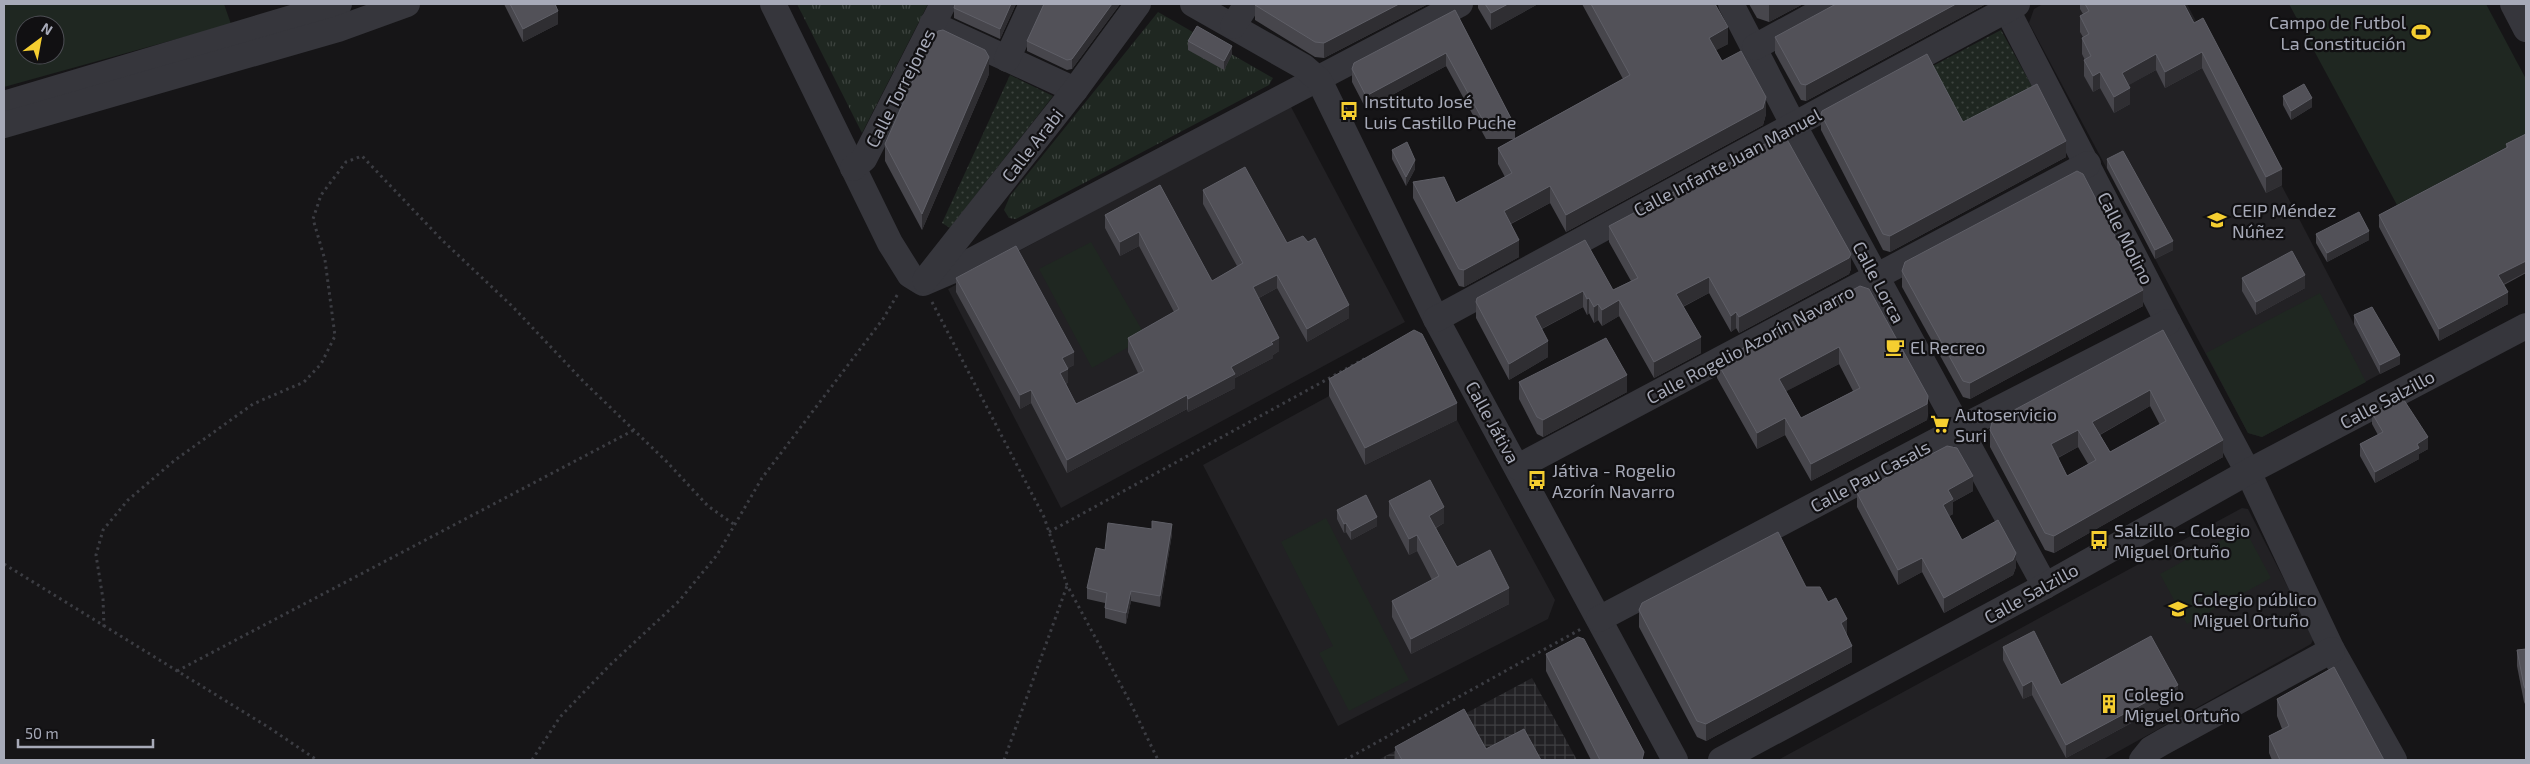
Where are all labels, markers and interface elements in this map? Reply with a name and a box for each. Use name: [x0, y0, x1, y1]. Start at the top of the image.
place label: Campo de Futbol La Constitución: [2269, 11, 2407, 54]
north arrow: [15, 15, 65, 65]
text: N: [38, 19, 56, 38]
sports icon: Campo de Futbol La Constitución: [2410, 21, 2432, 43]
street label: Calle Torrejones: [861, 25, 939, 151]
place label: Instituto José Luis Castillo Puche: [1364, 90, 1516, 133]
bus stop icon: Instituto José Luis Castillo Puche: [1338, 100, 1360, 122]
street label: Calle Infante Juan Manuel: [1629, 103, 1825, 221]
street label: Calle Arabi: [997, 104, 1067, 186]
street label: Calle Molino: [2093, 188, 2159, 288]
place label: CEIP Méndez Núñez: [2232, 199, 2336, 242]
school or university icon: CEIP Méndez Núñez: [2206, 209, 2228, 231]
street label: Calle Lorca: [1848, 237, 1910, 327]
street label: Calle Rogelio Azorín Navarro: [1642, 280, 1858, 408]
cafe icon: El Recreo: [1884, 336, 1906, 358]
place label: El Recreo: [1910, 336, 1985, 358]
street label: Calle Salzillo: [2336, 365, 2438, 433]
street label: Calle Játiva: [1461, 377, 1525, 467]
place label: Autoservicio Suri: [1955, 403, 2057, 446]
supermarket icon: Autoservicio Suri: [1929, 413, 1951, 435]
street label: Calle Pau Casals: [1806, 435, 1934, 517]
place label: Játiva - Rogelio Azorín Navarro: [1552, 459, 1676, 502]
bus stop icon: Játiva - Rogelio Azorín Navarro: [1526, 469, 1548, 491]
place label: Salzillo - Colegio Miguel Ortuño: [2114, 519, 2250, 562]
bus stop icon: Salzillo - Colegio Miguel Ortuño: [2088, 529, 2110, 551]
street label: Calle Salzillo: [1980, 558, 2082, 628]
place label: Colegio público Miguel Ortuño: [2193, 588, 2317, 631]
school or university icon: Colegio público Miguel Ortuño: [2167, 598, 2189, 620]
place label: Colegio Miguel Ortuño: [2124, 683, 2240, 726]
building icon: Colegio Miguel Ortuño: [2098, 693, 2120, 715]
scale bar: [18, 716, 152, 748]
text: 50 m: [25, 724, 59, 742]

